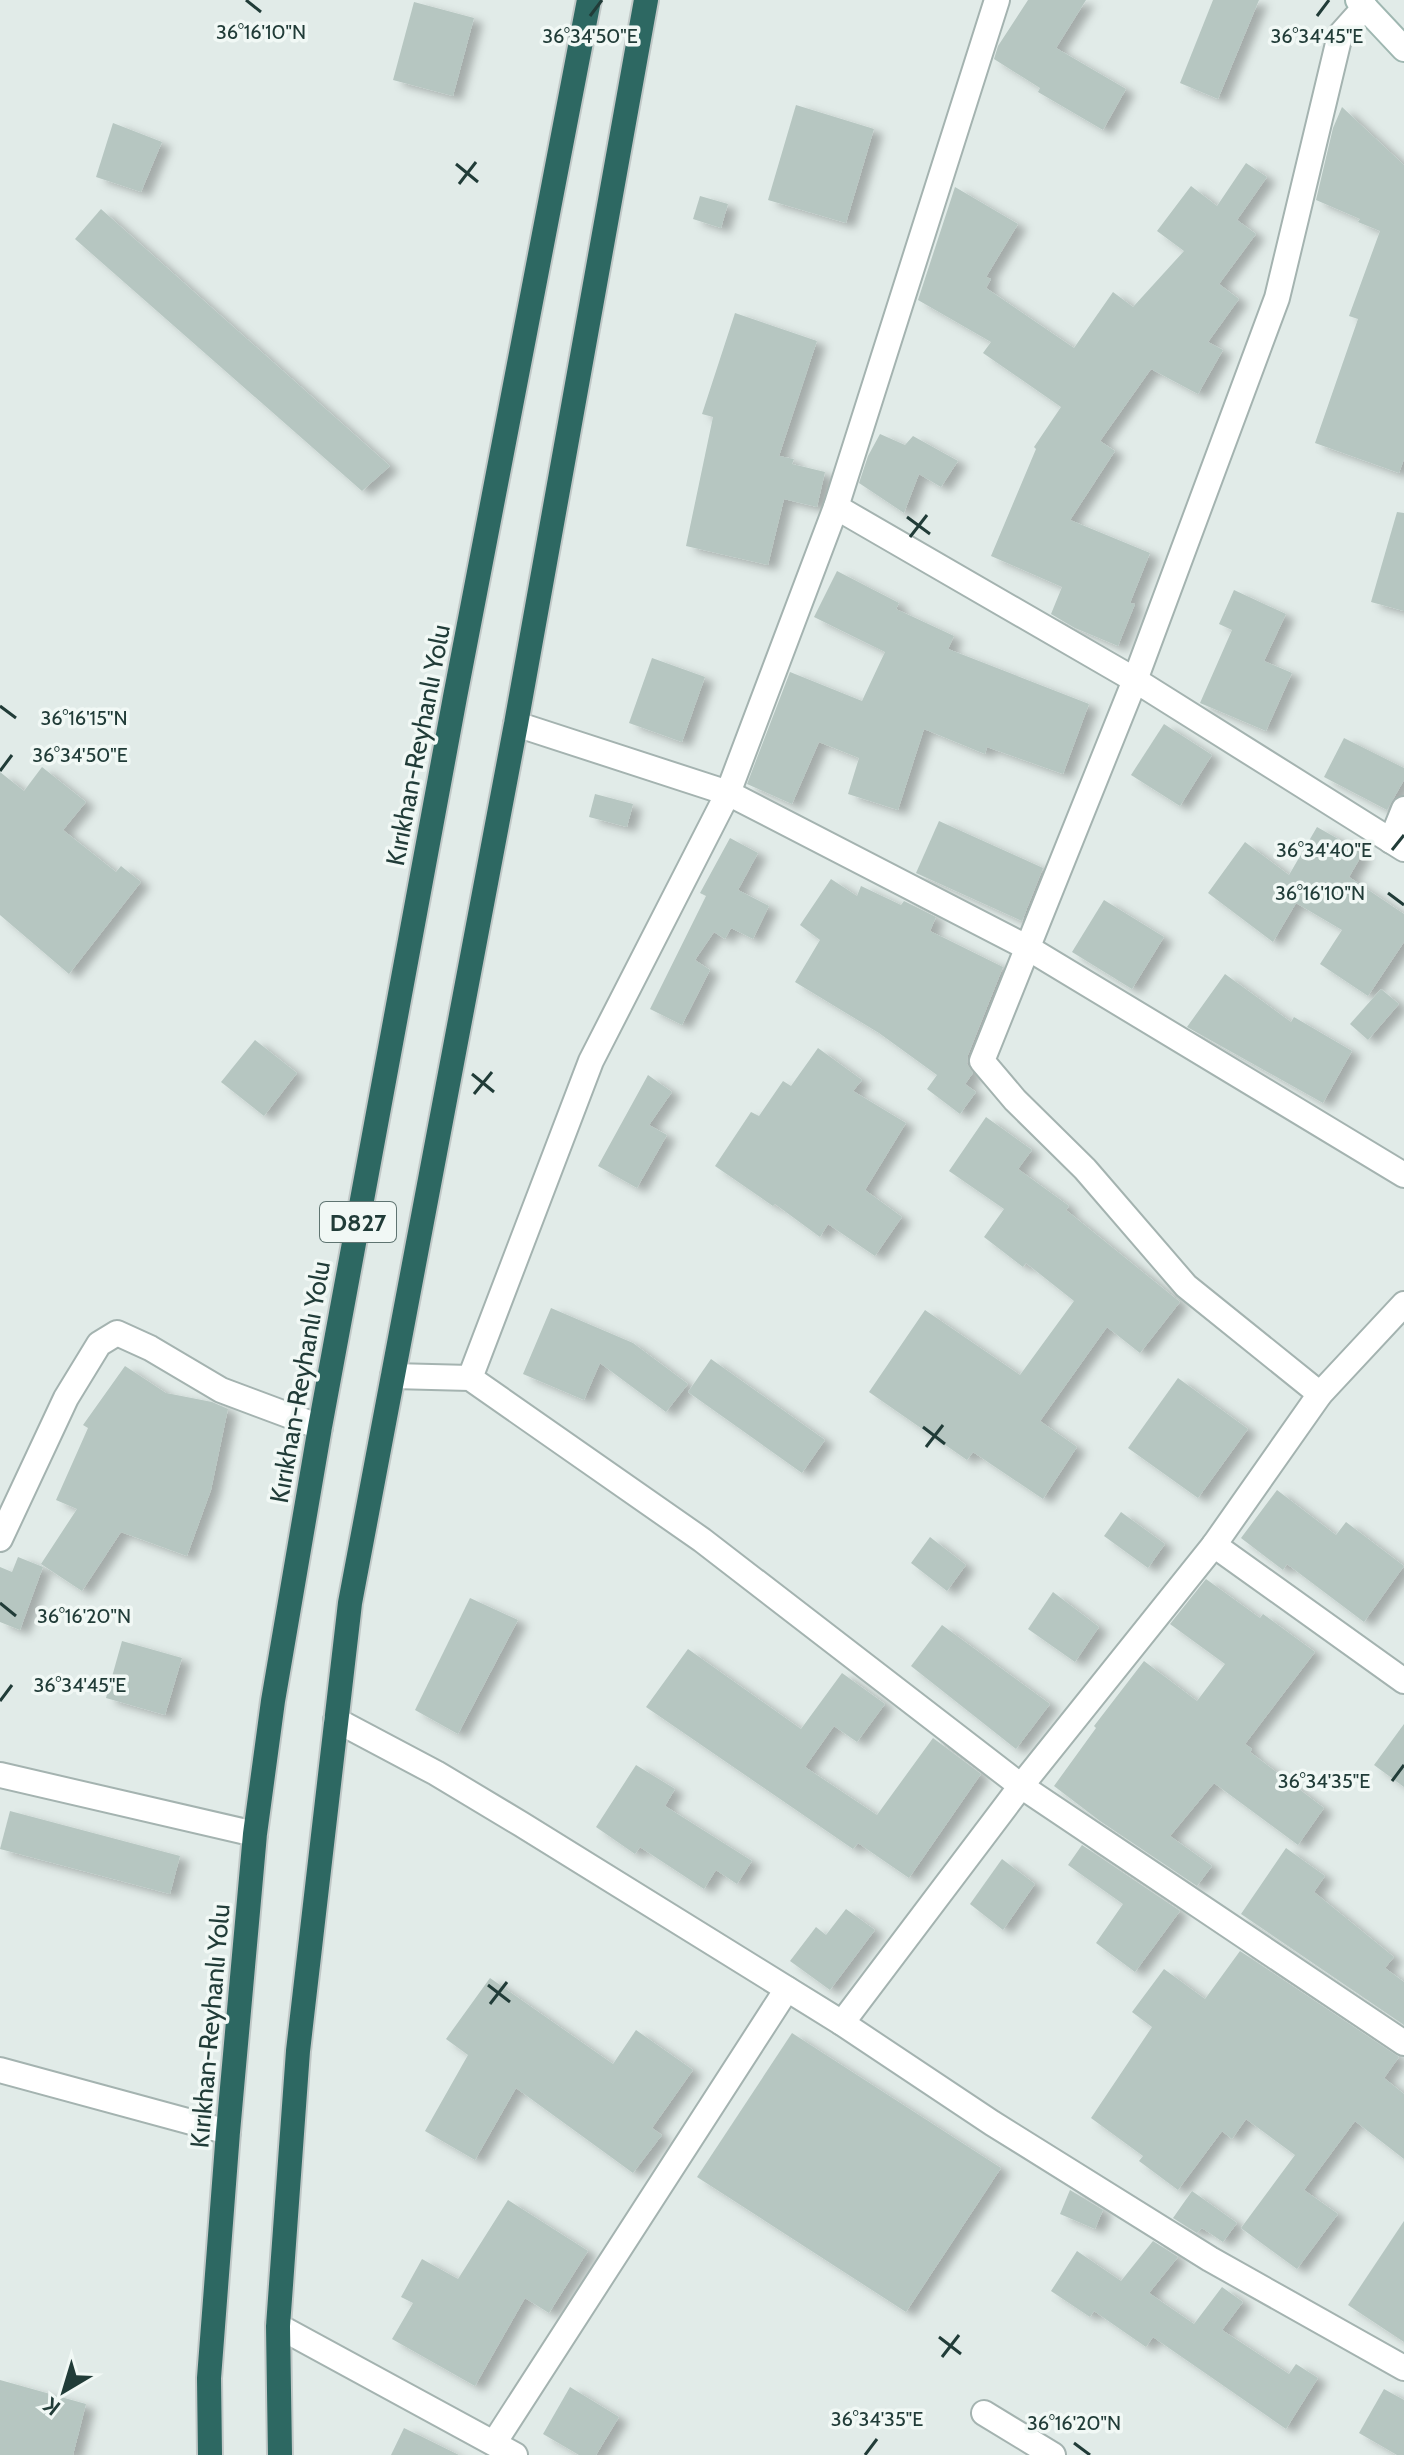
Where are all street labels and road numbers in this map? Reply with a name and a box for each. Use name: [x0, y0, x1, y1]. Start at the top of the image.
street label: Kırıkhan-Reyhanlı Yolu: [379, 622, 457, 868]
road number: D827: [320, 1202, 396, 1242]
street label: Kırıkhan-Reyhanlı Yolu: [263, 1259, 337, 1505]
street label: Kırıkhan-Reyhanlı Yolu: [183, 1903, 237, 2149]

